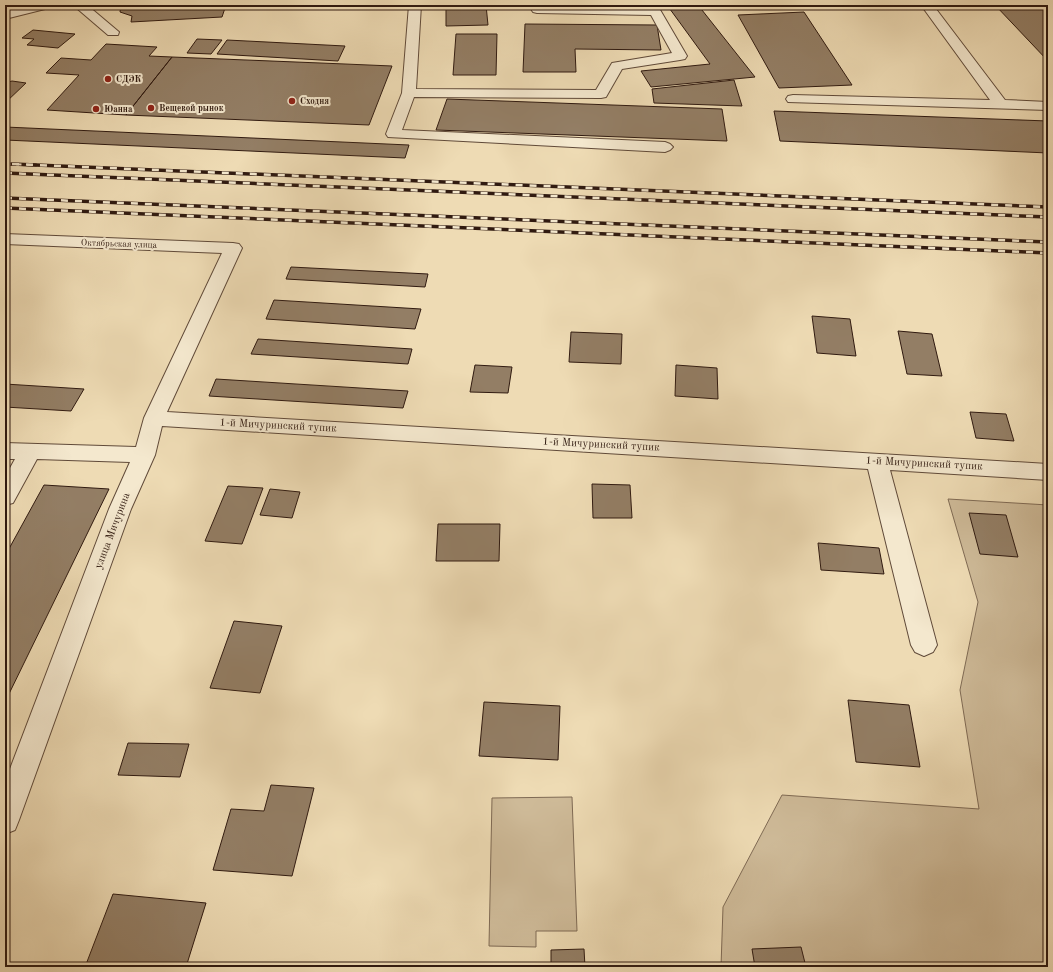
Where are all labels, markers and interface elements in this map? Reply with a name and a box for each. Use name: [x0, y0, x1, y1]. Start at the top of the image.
marker: СДЭК: [103, 74, 113, 84]
place label: СДЭК: [116, 75, 142, 84]
marker: Сходня: [287, 96, 297, 106]
place label: Сходня: [300, 97, 329, 106]
marker: Вещевой рынок: [146, 103, 156, 113]
marker: Юанна: [91, 104, 101, 114]
place label: Вещевой рынок: [159, 104, 224, 113]
place label: Юанна: [104, 105, 133, 114]
street label: Октябрьская улица: [81, 238, 158, 250]
street label: 1-й Мичуринский тупик: [219, 417, 337, 435]
street label: 1-й Мичуринский тупик: [542, 436, 660, 454]
street label: 1-й Мичуринский тупик: [865, 455, 983, 473]
street label: улица Мичурина: [93, 491, 133, 571]

